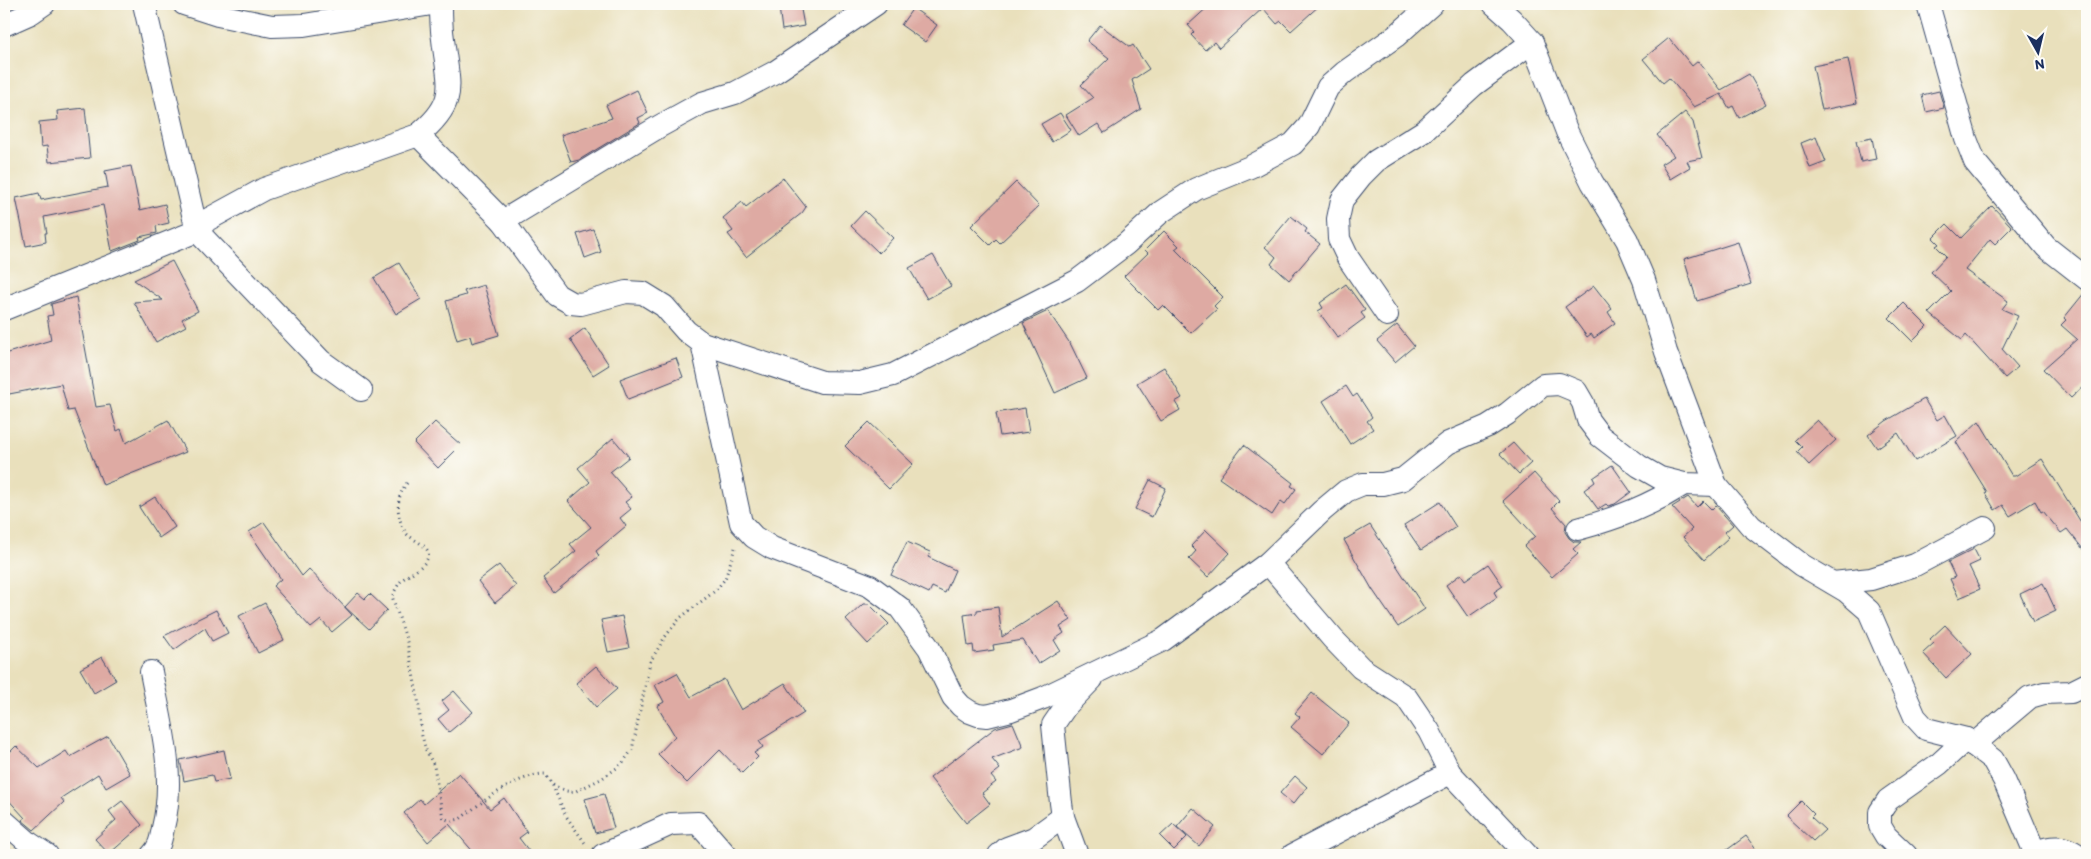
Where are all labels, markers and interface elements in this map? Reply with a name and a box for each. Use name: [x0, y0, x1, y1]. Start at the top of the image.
north arrow: [2014, 28, 2064, 78]
text: N: [2034, 55, 2046, 73]

